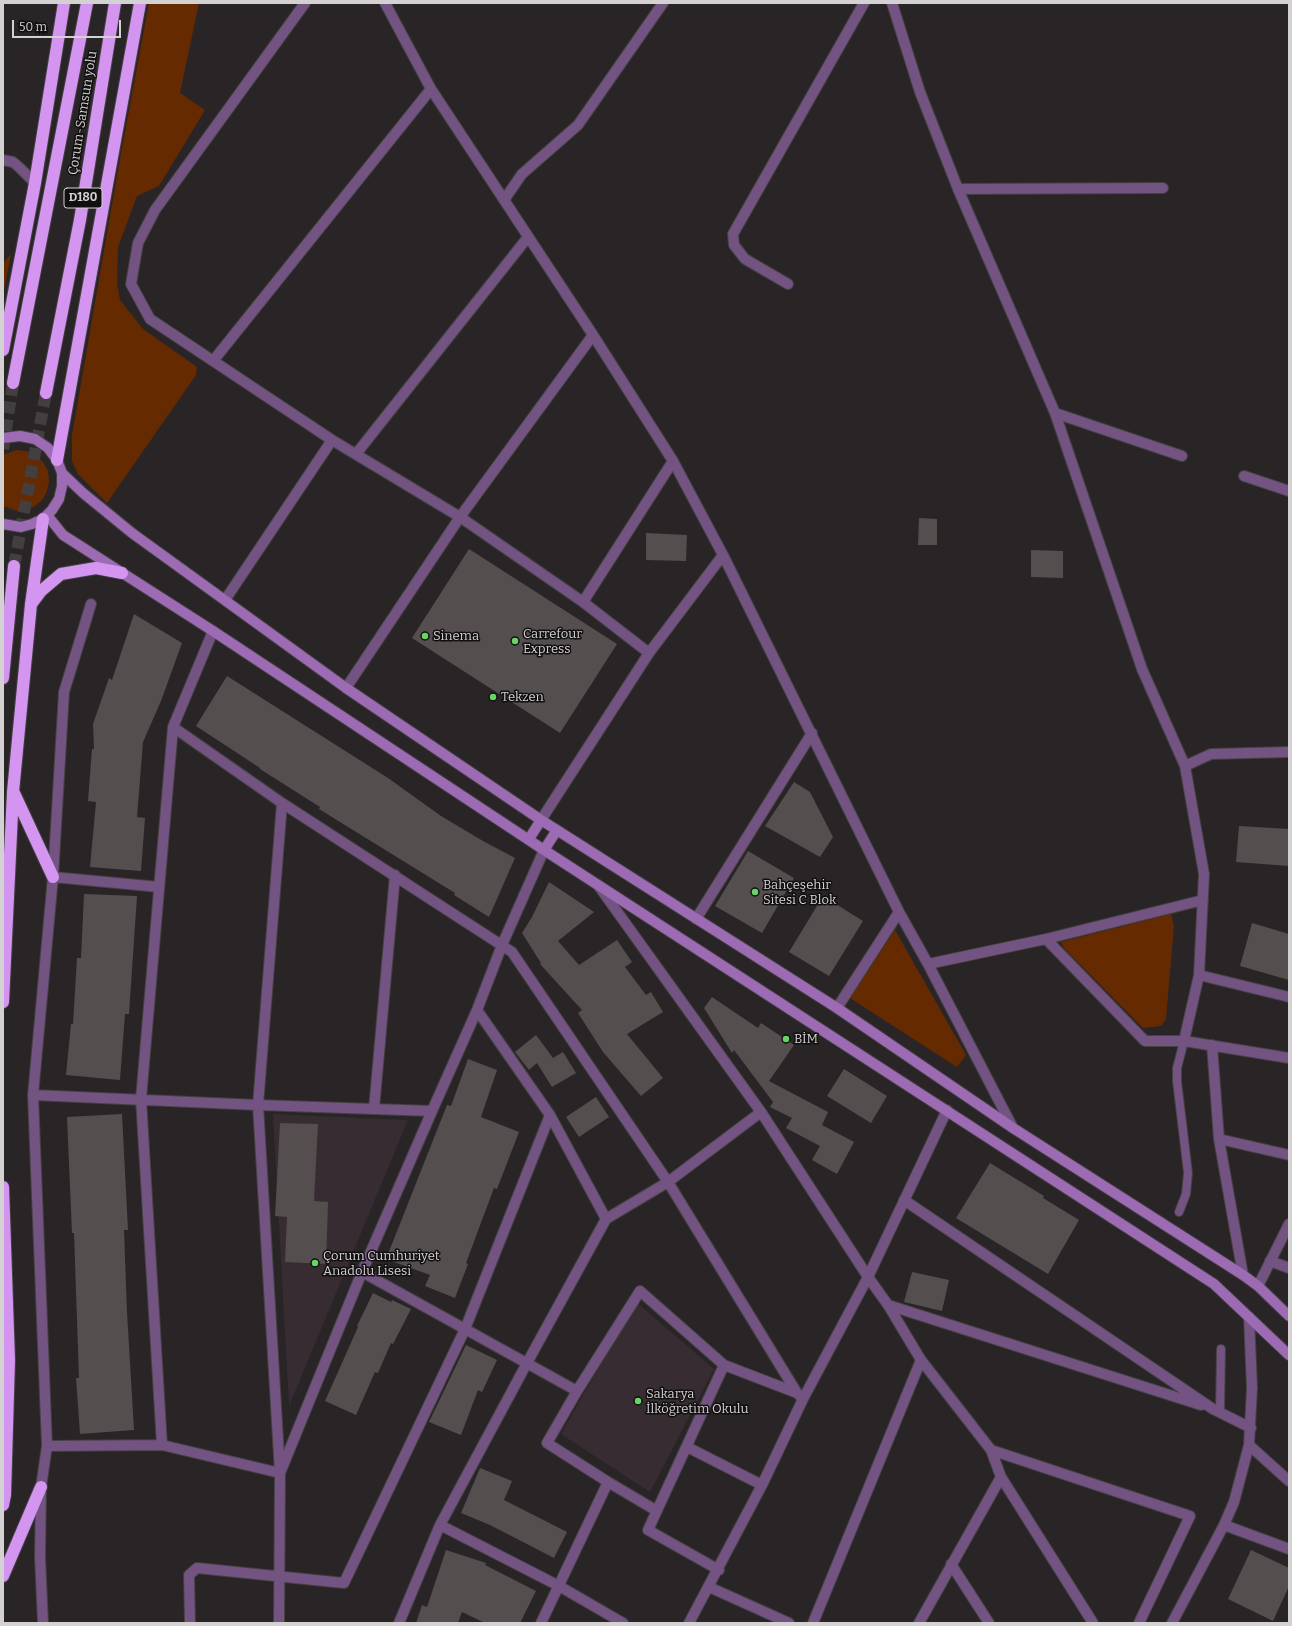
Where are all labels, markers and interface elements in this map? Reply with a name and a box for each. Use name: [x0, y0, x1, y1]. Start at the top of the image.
scale bar: [14, 12, 123, 38]
text: 50 m: [19, 20, 47, 34]
street label: Çorum-Samsun yolu: [65, 50, 101, 176]
road number: D180: [64, 188, 102, 208]
place label: Carrefour Express: [523, 626, 582, 657]
place label: Sinema: [433, 628, 479, 644]
marker: Sinema: [420, 631, 430, 641]
marker: Carrefour Express: [510, 636, 520, 646]
place label: Tekzen: [501, 689, 544, 705]
marker: Tekzen: [488, 692, 498, 702]
place label: Bahçeşehir Sitesi C Blok: [763, 877, 836, 908]
marker: Bahçeşehir Sitesi C Blok: [750, 887, 760, 897]
place label: BİM: [794, 1031, 818, 1047]
marker: BİM: [781, 1034, 791, 1044]
place label: Çorum Cumhuriyet Anadolu Lisesi: [323, 1248, 440, 1279]
marker: Çorum Cumhuriyet Anadolu Lisesi: [310, 1258, 320, 1268]
place label: Sakarya İlköğretim Okulu: [646, 1386, 749, 1417]
marker: Sakarya İlköğretim Okulu: [633, 1396, 643, 1406]

